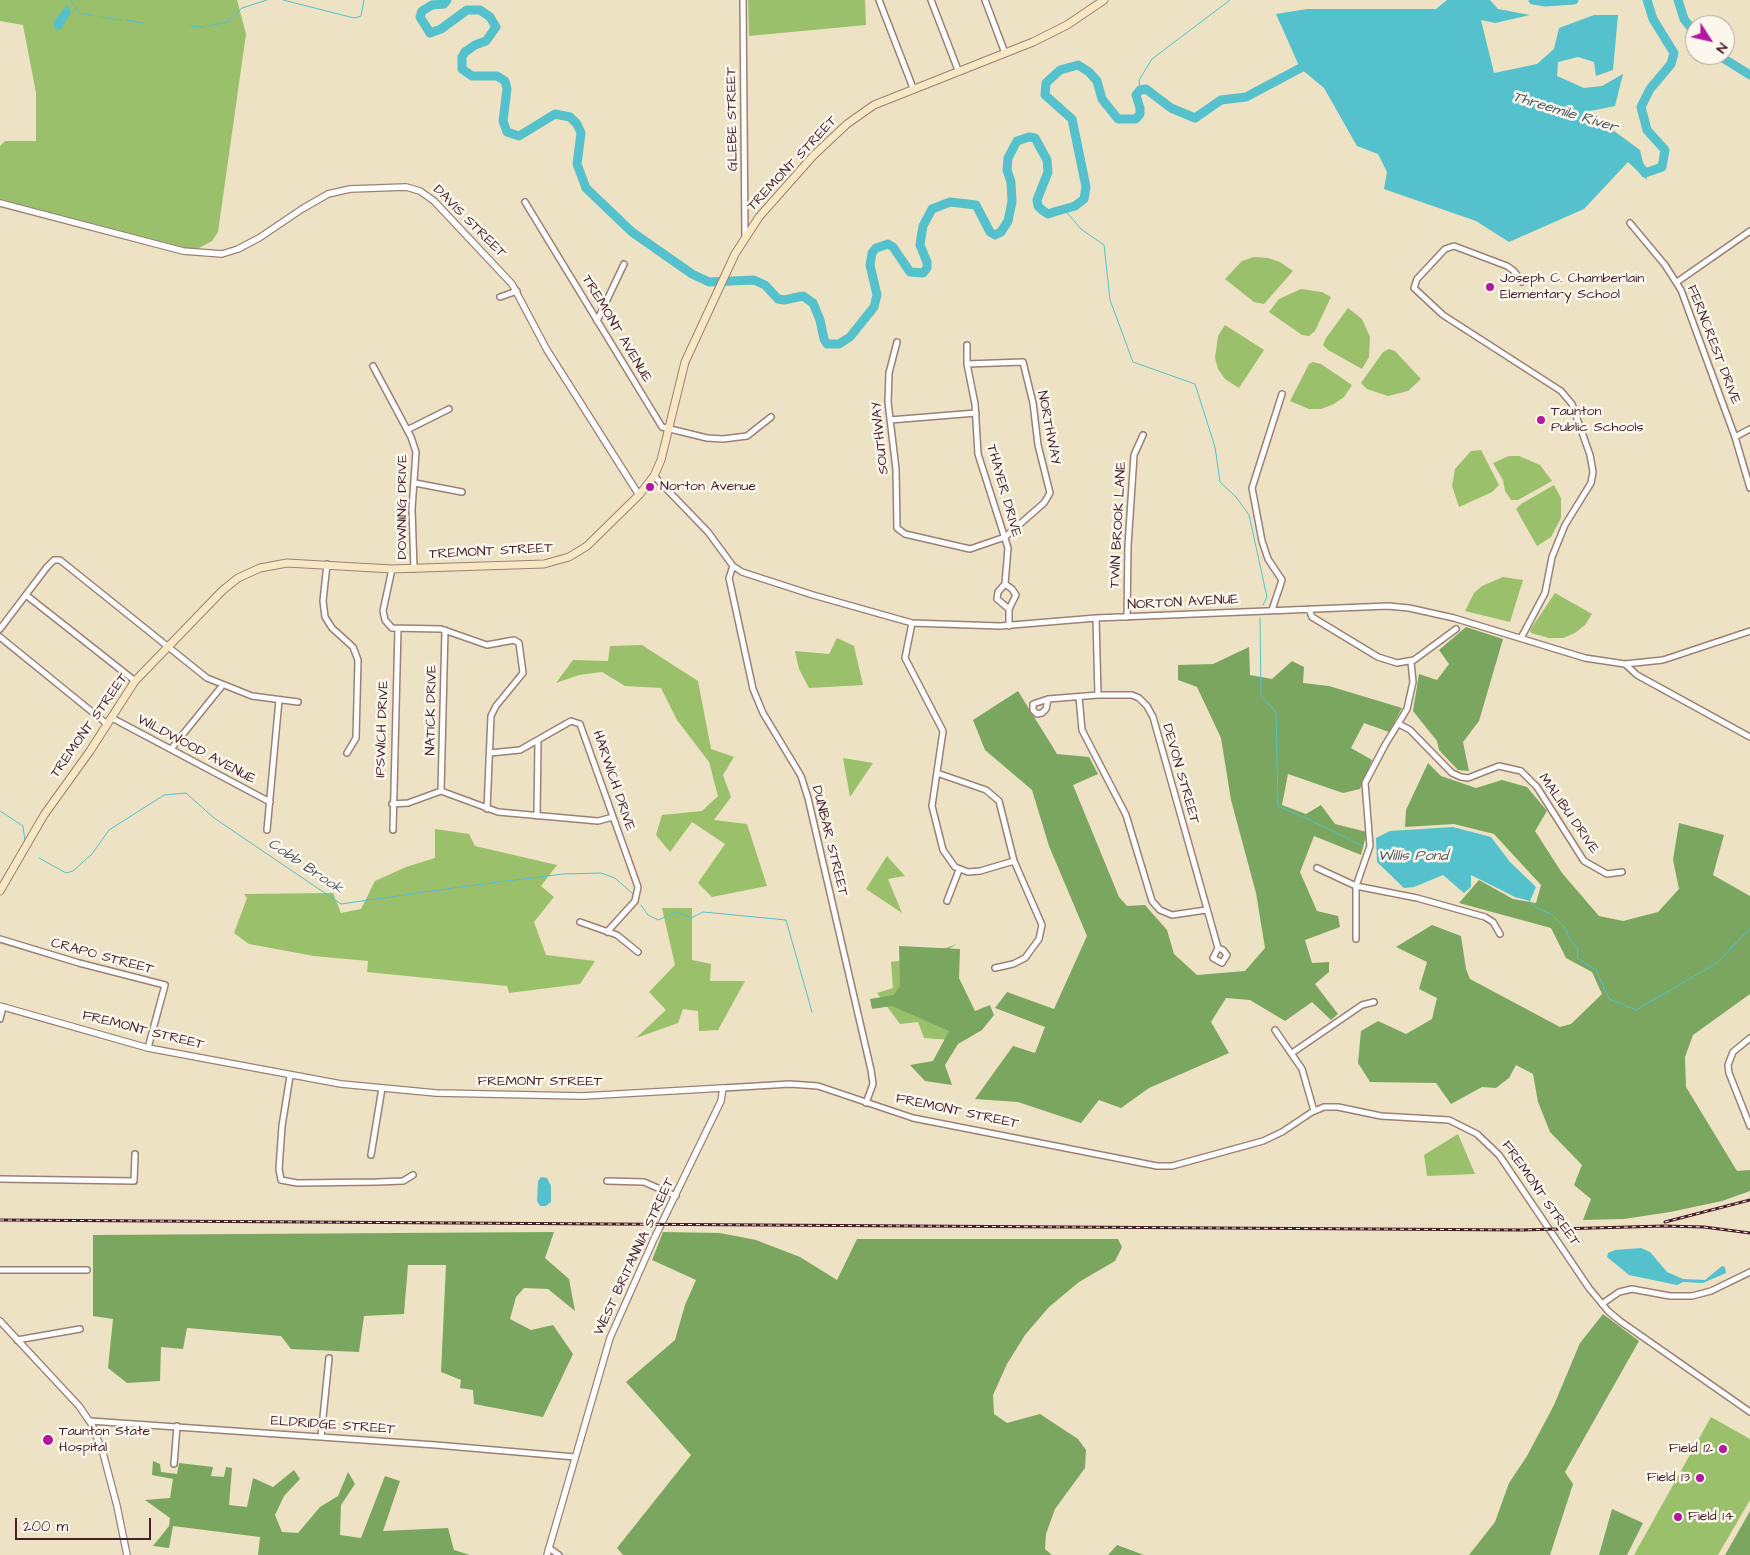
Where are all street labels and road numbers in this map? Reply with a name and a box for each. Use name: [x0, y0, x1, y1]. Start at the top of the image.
street label: GLEBE STREET: [724, 67, 742, 171]
street label: TREMONT STREET: [745, 113, 841, 215]
street label: DAVIS STREET: [429, 182, 509, 262]
street label: TREMONT AVENUE: [577, 272, 655, 386]
street label: FERNCREST DRIVE: [1682, 283, 1744, 407]
street label: NORTHWAY: [1033, 390, 1063, 466]
street label: SOUTHWAY: [869, 401, 893, 475]
street label: THAYER DRIVE: [982, 443, 1024, 539]
street label: DOWNING DRIVE: [395, 455, 411, 559]
street label: TWIN BROOK LANE: [1107, 461, 1131, 589]
street label: TREMONT STREET: [429, 540, 553, 564]
street label: NORTON AVENUE: [1127, 592, 1239, 614]
street label: NATICK DRIVE: [423, 664, 441, 756]
street label: TREMONT STREET: [48, 670, 132, 782]
street label: IPSWICH DRIVE: [373, 680, 393, 778]
street label: WILDWOOD AVENUE: [134, 712, 258, 788]
street label: DEVON STREET: [1158, 722, 1202, 826]
street label: HARWICH DRIVE: [588, 729, 638, 833]
street label: MALIBU DRIVE: [1534, 771, 1602, 857]
street label: DUNBAR STREET: [807, 784, 851, 898]
street label: CRAPO STREET: [49, 935, 155, 979]
street label: FREMONT STREET: [80, 1008, 206, 1054]
street label: FREMONT STREET: [477, 1074, 603, 1090]
street label: FREMONT STREET: [894, 1091, 1020, 1133]
street label: FREMONT STREET: [1497, 1138, 1583, 1250]
street label: WEST BRITANNIA STREET: [591, 1176, 679, 1338]
street label: ELDRIDGE STREET: [270, 1413, 396, 1439]

